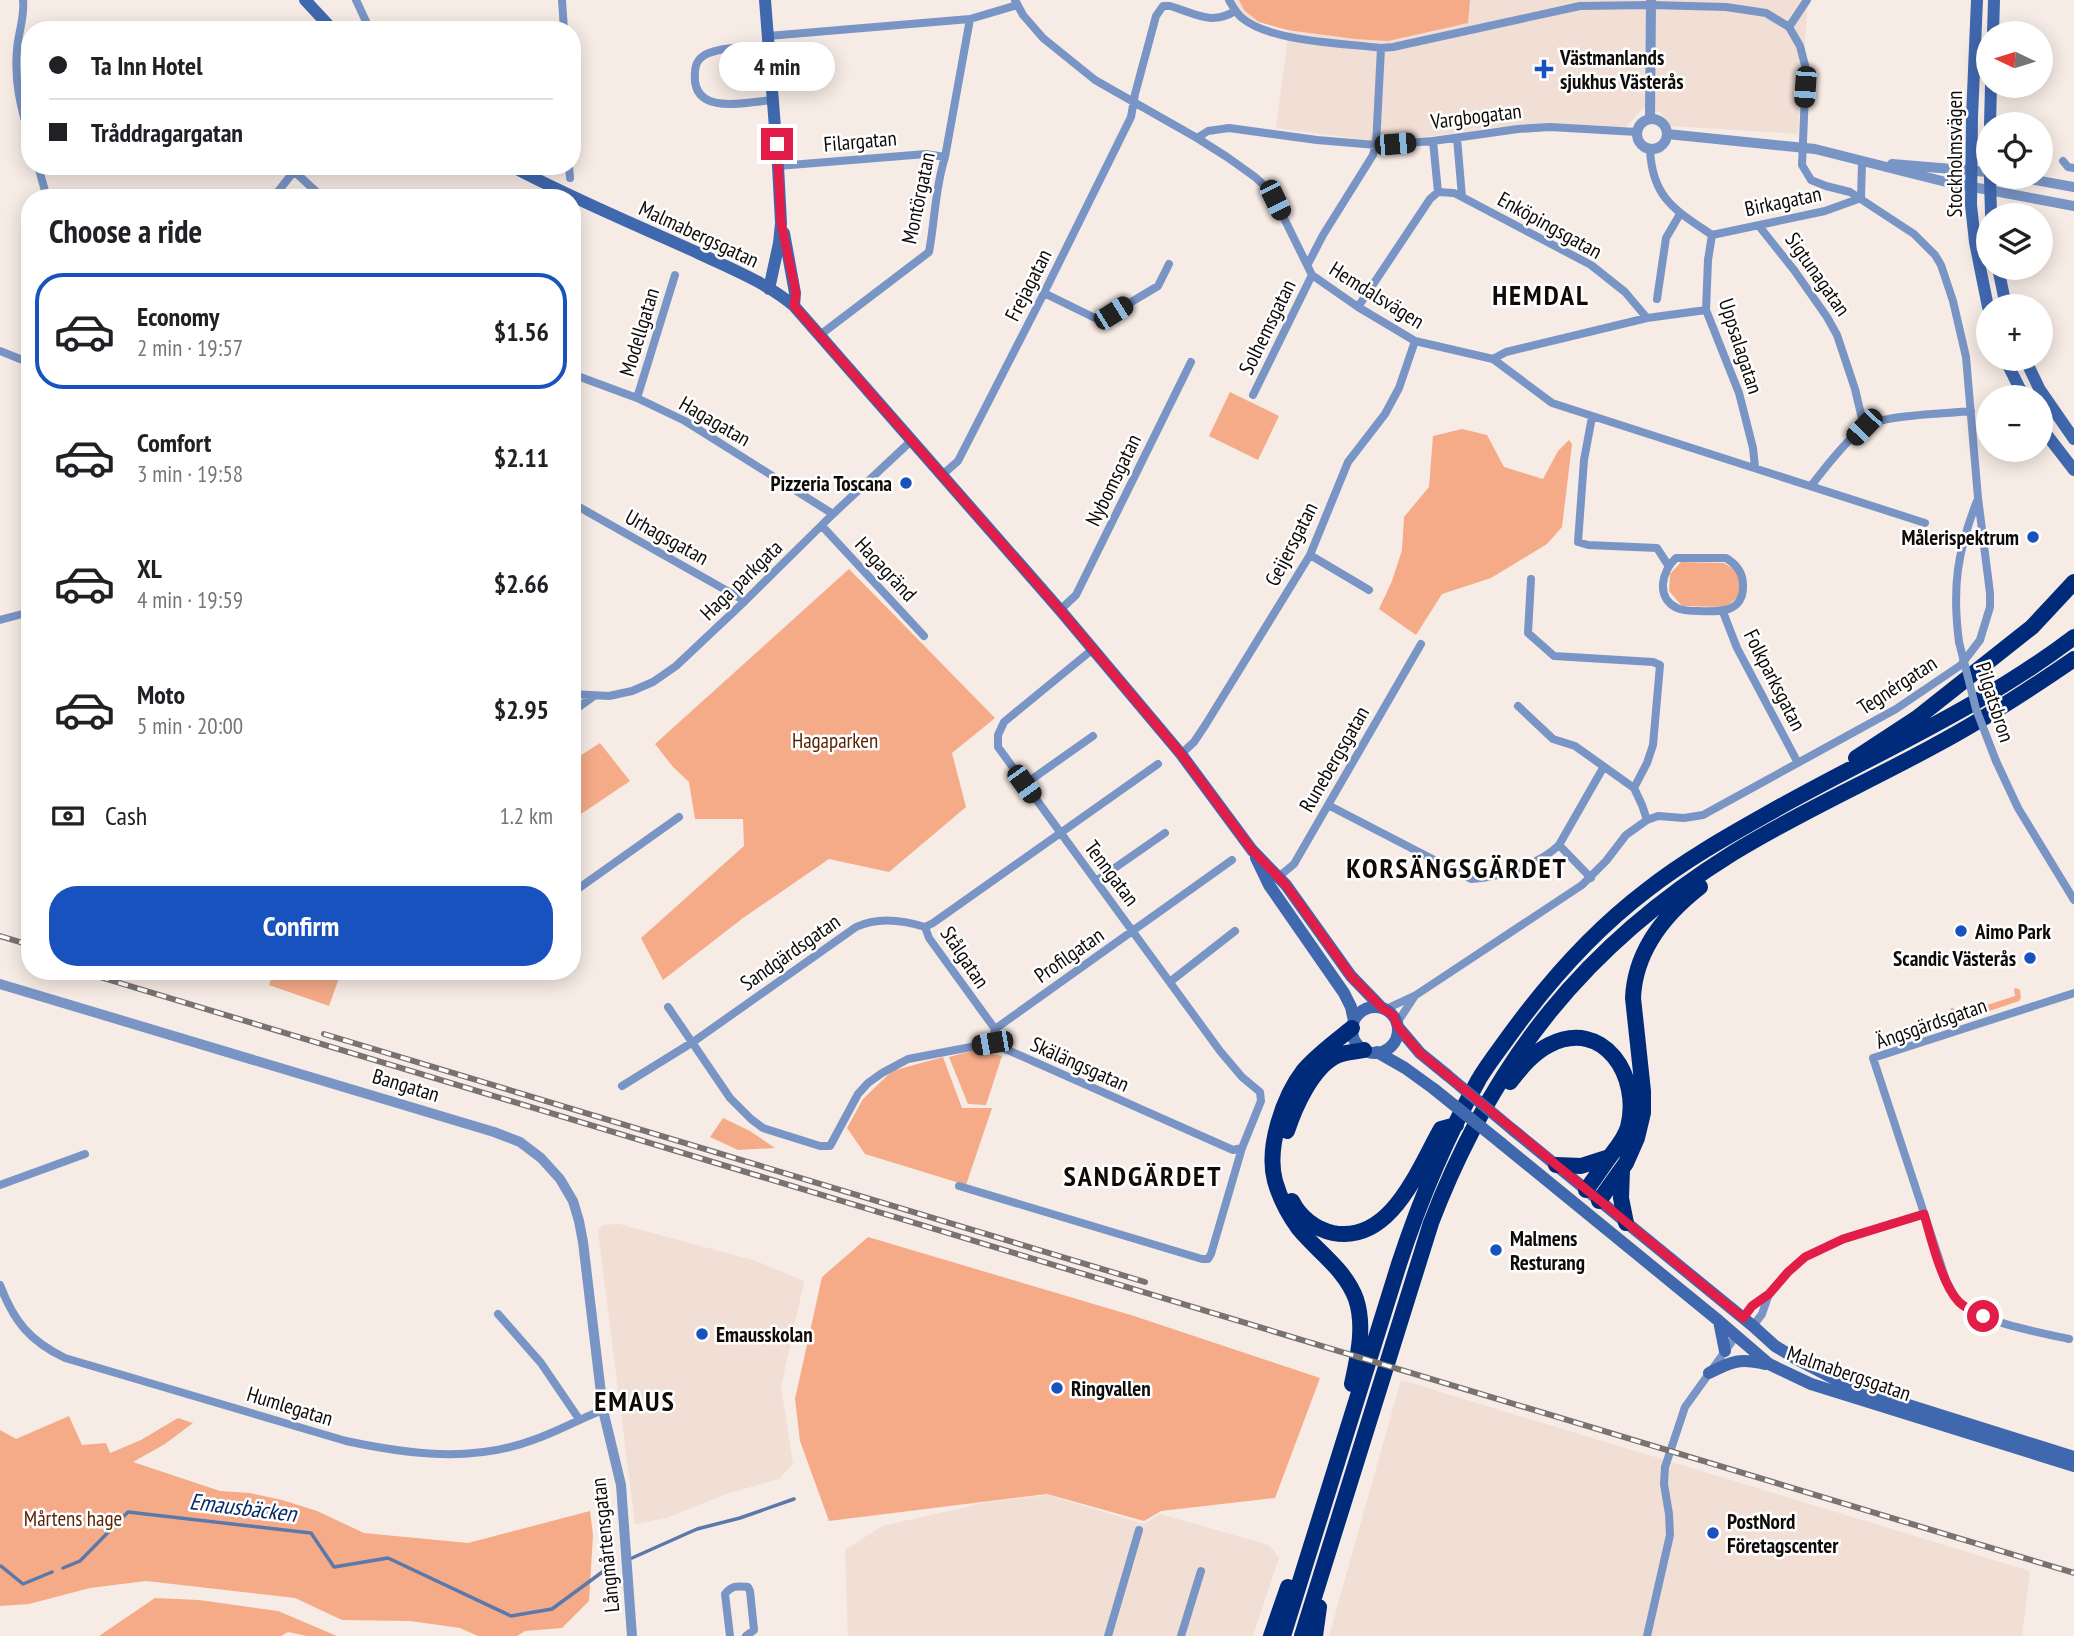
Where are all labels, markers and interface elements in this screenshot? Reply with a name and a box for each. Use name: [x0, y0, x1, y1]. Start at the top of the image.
north arrow: [1976, 21, 2053, 98]
map controls: [1976, 21, 2053, 462]
callout: 4 min: [719, 43, 835, 92]
place label: Västmanlands sjukhus Västerås: [1559, 44, 1684, 95]
text: Ta Inn Hotel: [91, 49, 202, 82]
text: 4 min: [754, 52, 800, 81]
marker: Västmanlands sjukhus Västerås: [1534, 59, 1554, 79]
car: [1794, 65, 1817, 109]
street label: Stockholmsvägen: [1941, 91, 1968, 217]
street label: Vargbogatan: [1428, 97, 1523, 135]
button: locate: [1976, 112, 2053, 189]
text: Tråddragargatan: [91, 116, 243, 149]
street label: Filargatan: [822, 124, 898, 158]
route end: [761, 128, 793, 160]
car: [1374, 132, 1417, 156]
street label: Montörgatan: [895, 150, 941, 246]
car: [1257, 177, 1294, 223]
street label: Birkagatan: [1742, 180, 1824, 222]
street label: Enköpingsgatan: [1493, 185, 1607, 265]
street label: Malmabergsgatan: [635, 194, 763, 274]
button: layers: [1976, 203, 2053, 280]
text: Choose a ride: [49, 210, 202, 252]
street label: Sigtunagatan: [1779, 227, 1857, 321]
street label: Frejagatan: [999, 245, 1057, 325]
street label: Hemdalsvägen: [1325, 255, 1429, 335]
street label: Solhemsgatan: [1232, 275, 1302, 379]
district label: HEMDAL: [1492, 276, 1590, 313]
street label: Modellgatan: [613, 285, 665, 379]
car: [1090, 293, 1137, 333]
button: +: [1976, 294, 2053, 371]
street label: Uppsalagatan: [1713, 295, 1769, 397]
icon: car: [53, 300, 116, 363]
text: Economy: [137, 300, 219, 333]
text: $1.56: [494, 315, 549, 348]
text: 2 min · 19:57: [137, 333, 243, 362]
button: −: [1976, 385, 2053, 462]
street label: Hagagatan: [674, 390, 756, 452]
car: [1842, 405, 1887, 449]
icon: car: [53, 426, 116, 489]
text: Comfort: [137, 426, 211, 459]
street label: Nybomsgatan: [1079, 430, 1147, 530]
text: $2.11: [494, 441, 549, 474]
text: 3 min · 19:58: [137, 459, 243, 488]
place label: Pizzeria Toscana: [771, 470, 892, 497]
marker: Pizzeria Toscana: [898, 475, 914, 491]
street label: Geijersgatan: [1258, 498, 1324, 590]
street label: Urhagsgatan: [620, 503, 714, 571]
place label: Målerispektrum: [1901, 524, 2019, 551]
marker: Målerispektrum: [2025, 529, 2041, 545]
street label: Hagagränd: [849, 531, 923, 607]
street label: Haga parkgata: [694, 534, 788, 626]
icon: car: [53, 552, 116, 615]
text: XL: [137, 552, 162, 585]
text: $2.66: [494, 567, 549, 600]
text: 4 min · 19:59: [137, 585, 243, 614]
street label: Folkparksgatan: [1738, 625, 1812, 735]
street label: Tegnérgatan: [1852, 649, 1942, 721]
street label: Pilgatsbron: [1969, 659, 2021, 745]
icon: car: [53, 678, 116, 741]
text: Moto: [137, 678, 185, 711]
text: $2.95: [494, 693, 549, 726]
street label: Runebergsgatan: [1293, 701, 1375, 817]
text: 5 min · 20:00: [137, 711, 243, 740]
park label: Hagaparken: [792, 727, 878, 754]
car: [1004, 761, 1045, 807]
icon: cash: [49, 797, 87, 835]
text: Cash: [105, 799, 147, 832]
text: 1.2 km: [499, 801, 553, 830]
street label: Tenngatan: [1079, 835, 1145, 911]
district label: KORSÄNGSGÄRDET: [1346, 849, 1568, 886]
button: Confirm: [49, 886, 553, 966]
street label: Sandgärdsgatan: [735, 908, 845, 996]
place label: Aimo Park: [1974, 918, 2051, 945]
street label: Stålgatan: [935, 921, 995, 993]
street label: Profilgatan: [1029, 921, 1109, 989]
marker: Aimo Park: [1953, 923, 1969, 939]
place label: Scandic Västerås: [1893, 945, 2016, 972]
marker: Scandic Västerås: [2022, 950, 2038, 966]
street label: Ängsgärdsgatan: [1872, 991, 1990, 1055]
car: [970, 1029, 1015, 1057]
street label: Skälängsgatan: [1027, 1030, 1133, 1098]
street label: Bangatan: [369, 1062, 443, 1108]
district label: SANDGÄRDET: [1064, 1157, 1222, 1194]
place label: Malmens Resturang: [1510, 1225, 1585, 1276]
marker: Malmens Resturang: [1488, 1242, 1504, 1258]
route start: [1967, 1300, 1999, 1332]
place label: Emausskolan: [716, 1321, 813, 1348]
marker: Emausskolan: [694, 1326, 710, 1342]
street label: Malmabergsgatan: [1783, 1339, 1915, 1407]
place label: Ringvallen: [1071, 1375, 1151, 1402]
street label: Humlegatan: [244, 1380, 336, 1432]
marker: Ringvallen: [1049, 1380, 1065, 1396]
district label: EMAUS: [594, 1382, 676, 1419]
street label: Långmårtensgatan: [585, 1476, 625, 1614]
water label: Emausbäcken: [188, 1486, 300, 1528]
park label: Mårtens hage: [24, 1505, 122, 1532]
place label: PostNord Företagscenter: [1727, 1508, 1839, 1559]
marker: PostNord Företagscenter: [1705, 1525, 1721, 1541]

